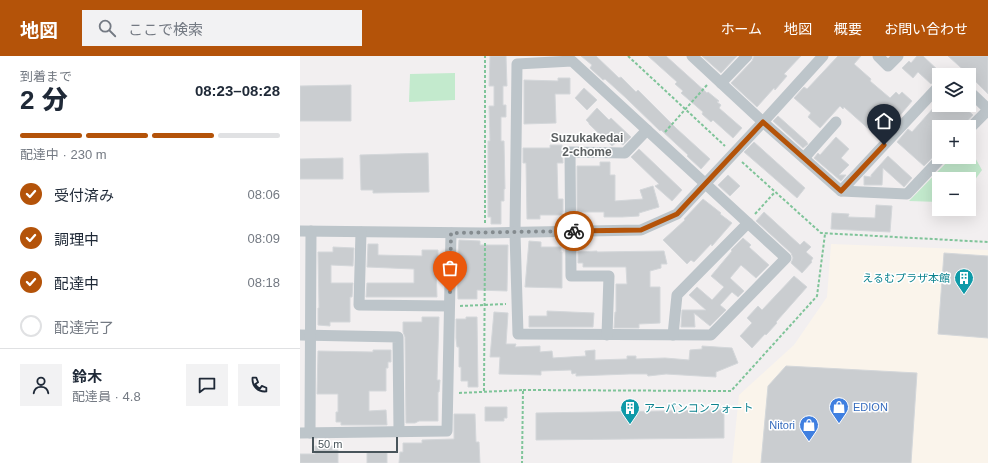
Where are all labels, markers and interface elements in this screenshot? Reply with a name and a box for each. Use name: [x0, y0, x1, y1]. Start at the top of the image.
search box: [82, 10, 362, 46]
icon: search: [96, 17, 118, 39]
text: 地図: [20, 20, 58, 41]
text: ここで検索: [128, 21, 203, 38]
text: ホーム: [720, 21, 762, 37]
text: 地図: [784, 21, 812, 37]
text: 概要: [834, 21, 862, 37]
text: お問い合わせ: [884, 21, 968, 37]
map controls: [932, 68, 976, 216]
button: layers: [932, 68, 976, 112]
text: 到着まで: [20, 69, 72, 84]
text: 08:23–08:28: [195, 82, 280, 99]
text: 2 分: [20, 85, 68, 115]
pin: [867, 104, 901, 145]
icon: home: [873, 110, 895, 132]
button: +: [932, 120, 976, 164]
district label: Suzukakedai 2-chome: [551, 131, 623, 159]
text: 配達中 · 230 m: [20, 147, 107, 162]
button: −: [932, 172, 976, 216]
icon: check: [20, 183, 42, 205]
text: 受付済み: [54, 187, 114, 204]
text: 08:06: [247, 187, 280, 202]
courier: [554, 211, 594, 251]
icon: bike: [563, 220, 585, 242]
icon: check: [20, 227, 42, 249]
text: 調理中: [54, 231, 99, 248]
text: 08:09: [247, 231, 280, 246]
pin: [433, 251, 467, 292]
icon: bag: [439, 257, 461, 279]
building icon: えるむプラザ本館: [953, 267, 975, 295]
icon: check: [20, 271, 42, 293]
place label: えるむプラザ本館: [862, 272, 950, 284]
text: 配達中: [54, 275, 99, 292]
text: 08:18: [247, 275, 280, 290]
text: 配達完了: [54, 319, 114, 336]
button: person: [20, 364, 62, 406]
button: chat: [186, 364, 228, 406]
button: phone: [238, 364, 280, 406]
text: 鈴木: [72, 368, 102, 385]
text: 配達員 · 4.8: [72, 389, 141, 404]
shop icon: EDION: [828, 396, 850, 424]
building icon: アーバンコンフォート: [619, 397, 641, 425]
place label: EDION: [853, 401, 888, 413]
place label: アーバンコンフォート: [644, 402, 753, 414]
shop icon: Nitori: [798, 414, 820, 442]
place label: Nitori: [769, 419, 795, 431]
scale bar: [312, 435, 398, 454]
text: 50 m: [318, 438, 342, 450]

